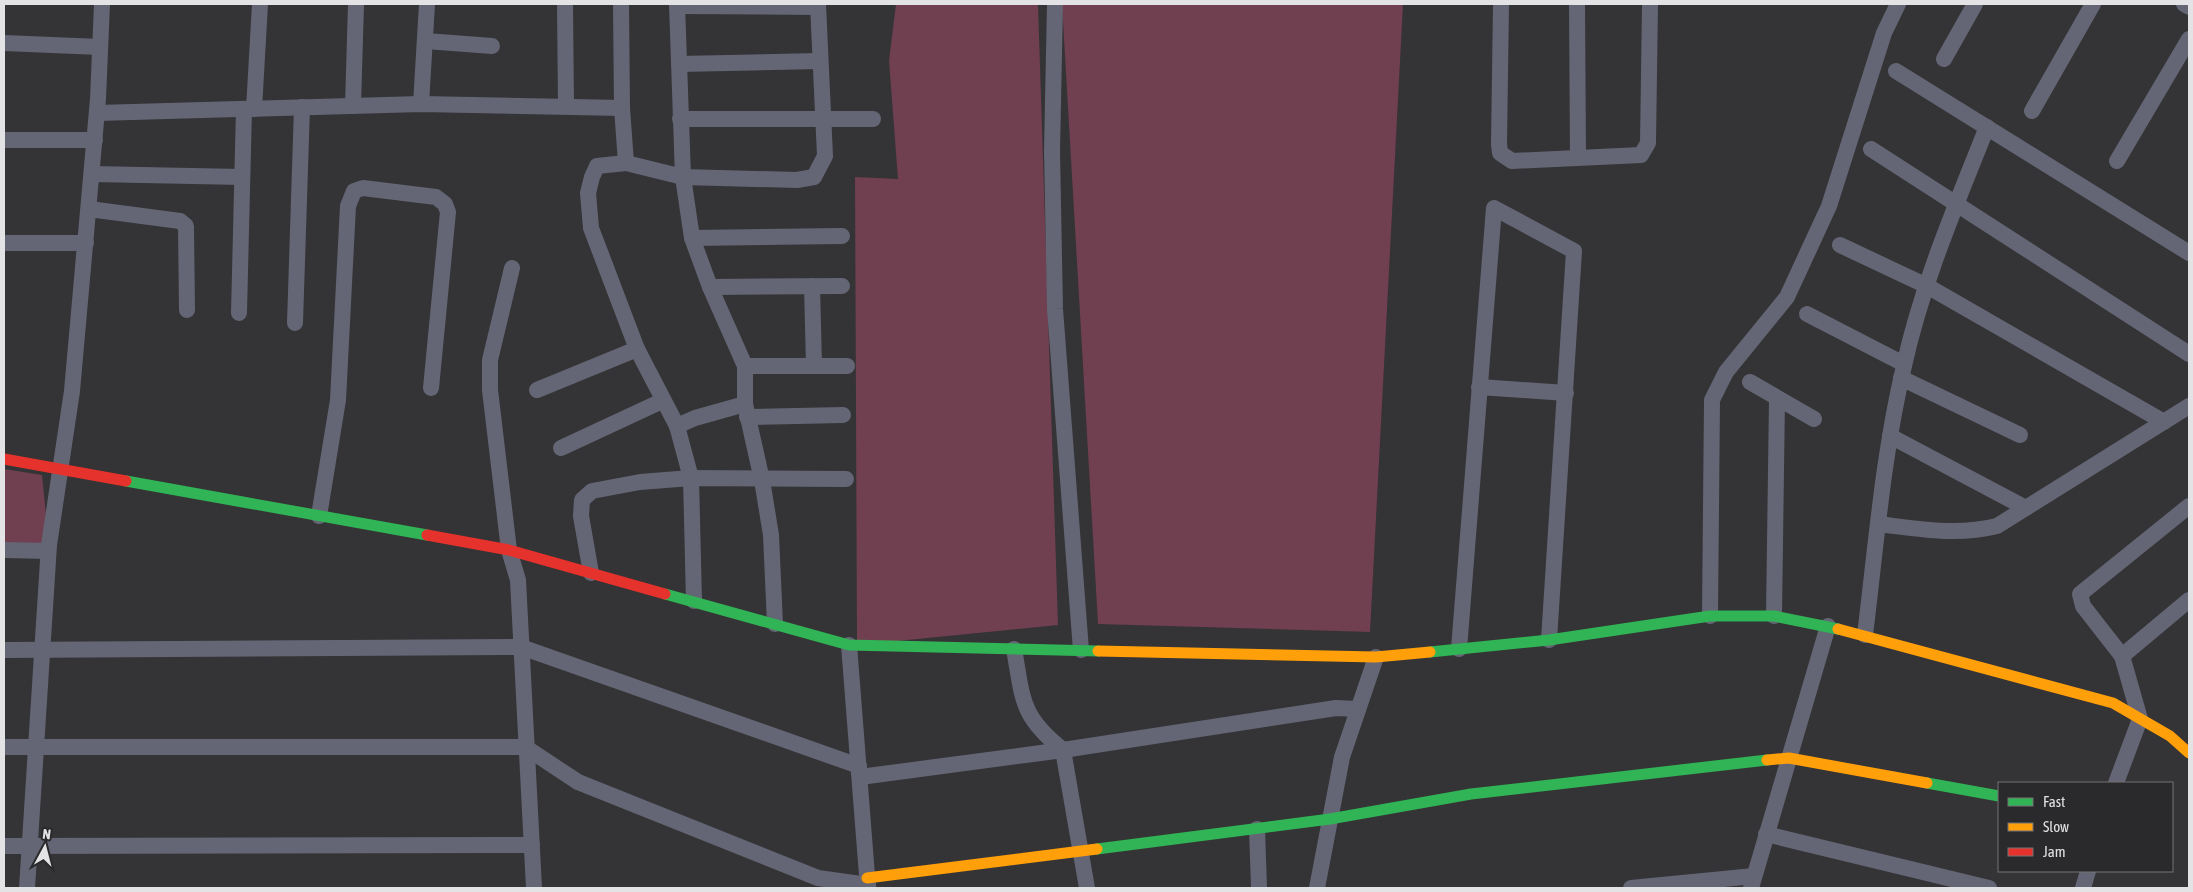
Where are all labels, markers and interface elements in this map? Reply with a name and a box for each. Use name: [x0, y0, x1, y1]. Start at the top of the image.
legend: [1998, 782, 2173, 872]
text: Fast: [2043, 793, 2065, 810]
text: Slow: [2043, 818, 2069, 835]
north arrow: [20, 822, 70, 872]
text: N: [42, 826, 52, 843]
text: Jam: [2043, 843, 2066, 860]

